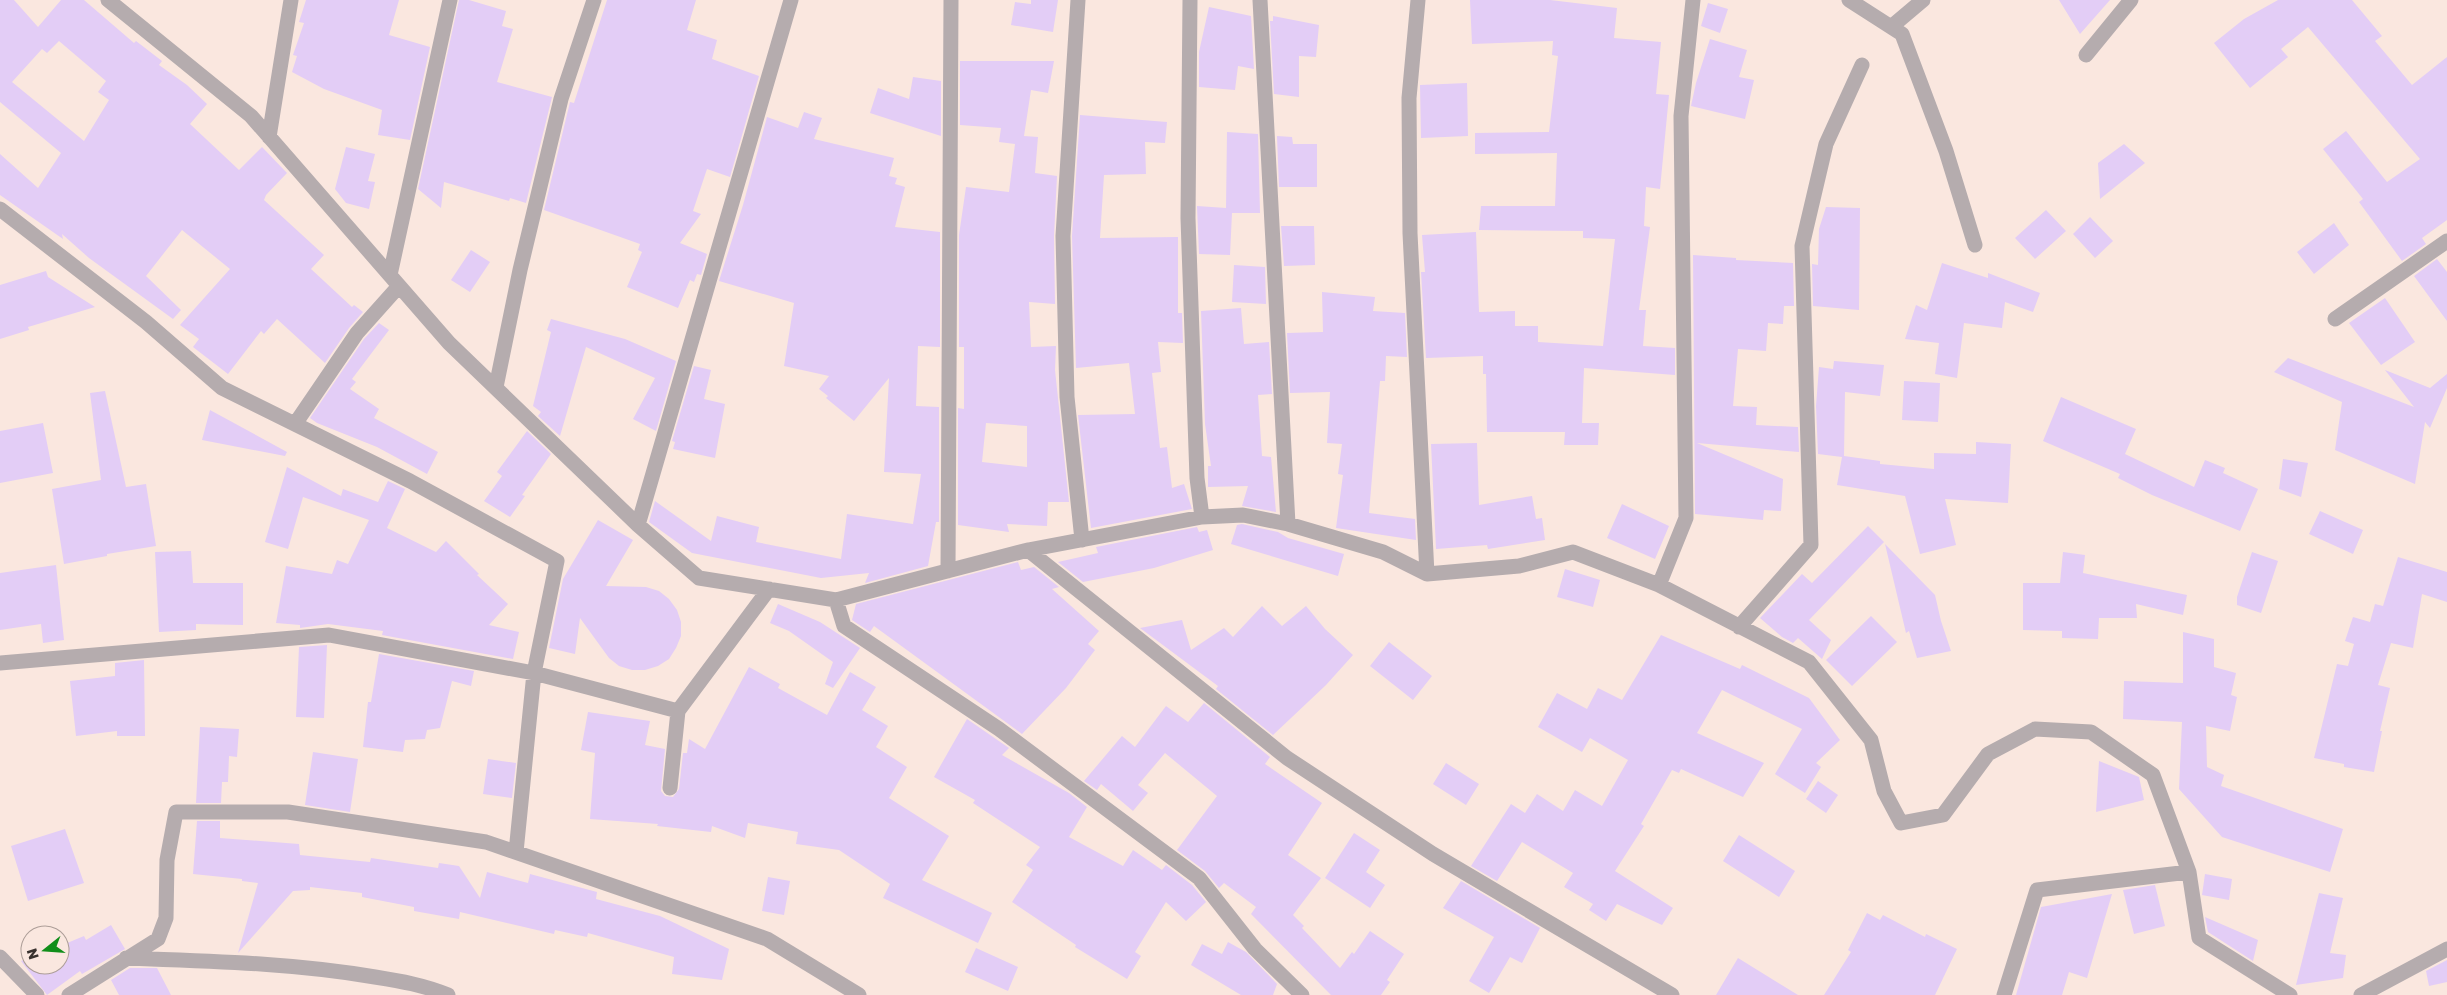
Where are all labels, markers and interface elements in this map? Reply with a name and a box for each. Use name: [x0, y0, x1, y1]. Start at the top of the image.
north arrow: [20, 925, 70, 975]
text: N: [22, 946, 42, 962]

